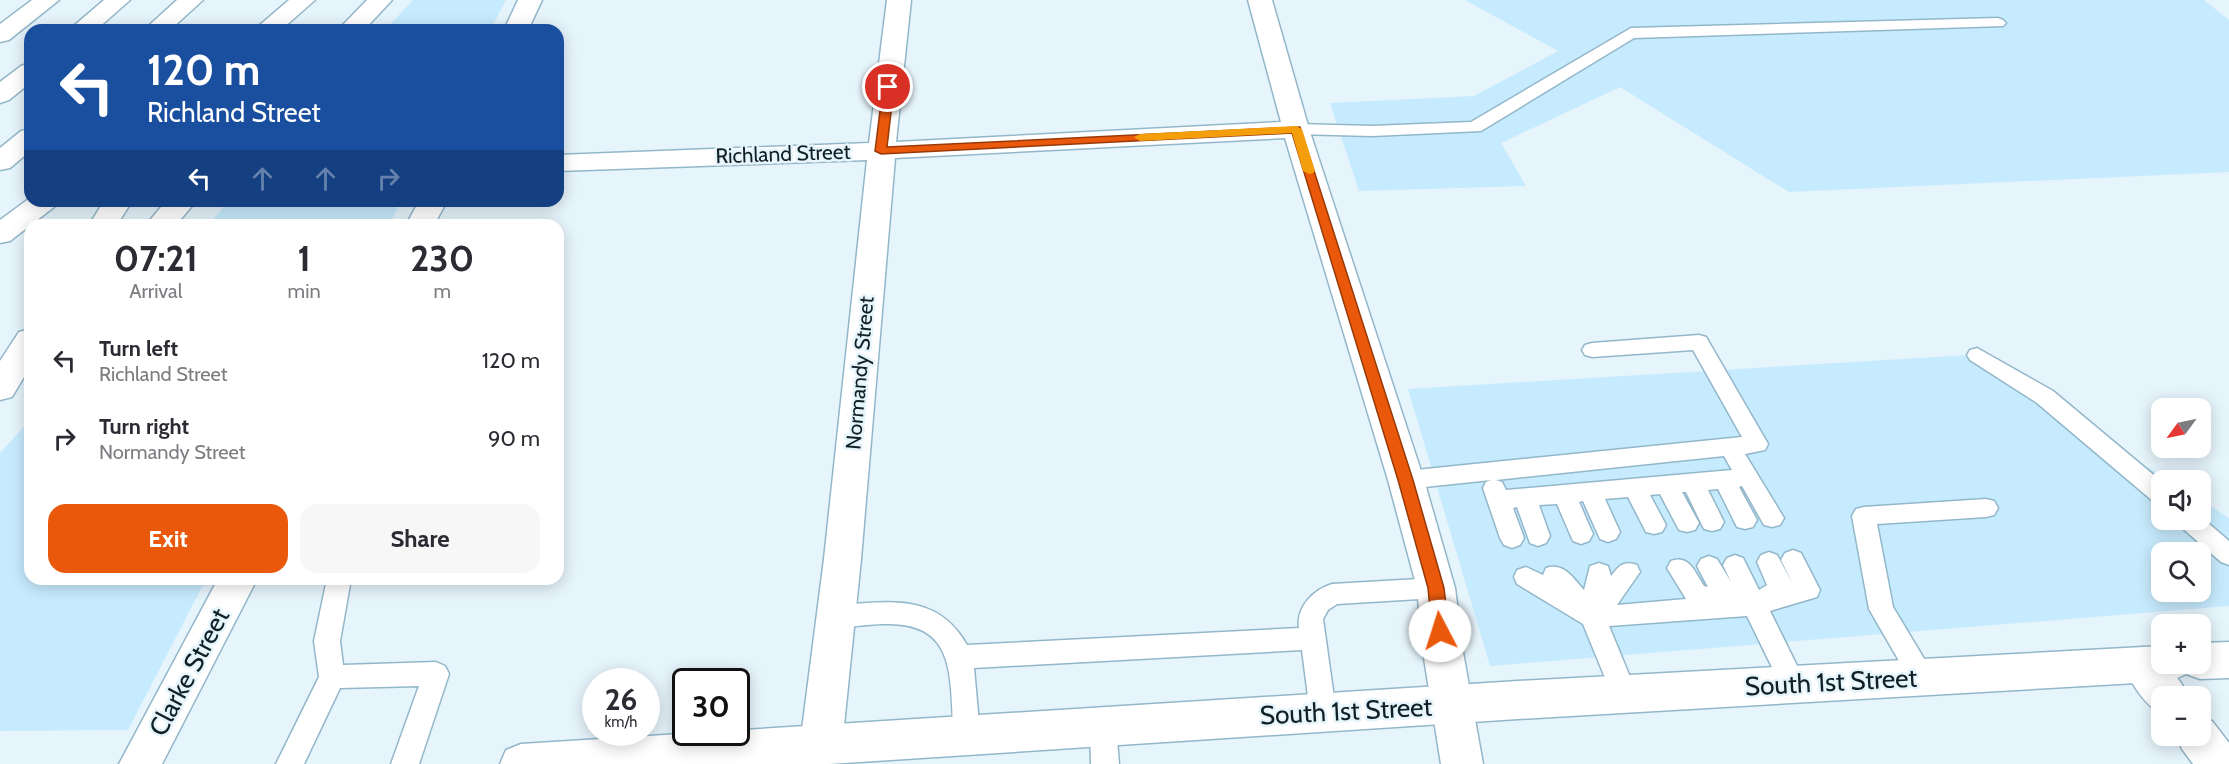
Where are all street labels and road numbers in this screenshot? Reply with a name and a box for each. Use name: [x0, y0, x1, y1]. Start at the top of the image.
street label: Richland Street: [715, 139, 851, 168]
street label: Normandy Street: [840, 295, 879, 451]
street label: Clarke Street: [142, 603, 236, 741]
street label: South 1st Street: [1744, 661, 1918, 702]
street label: South 1st Street: [1259, 690, 1433, 731]

